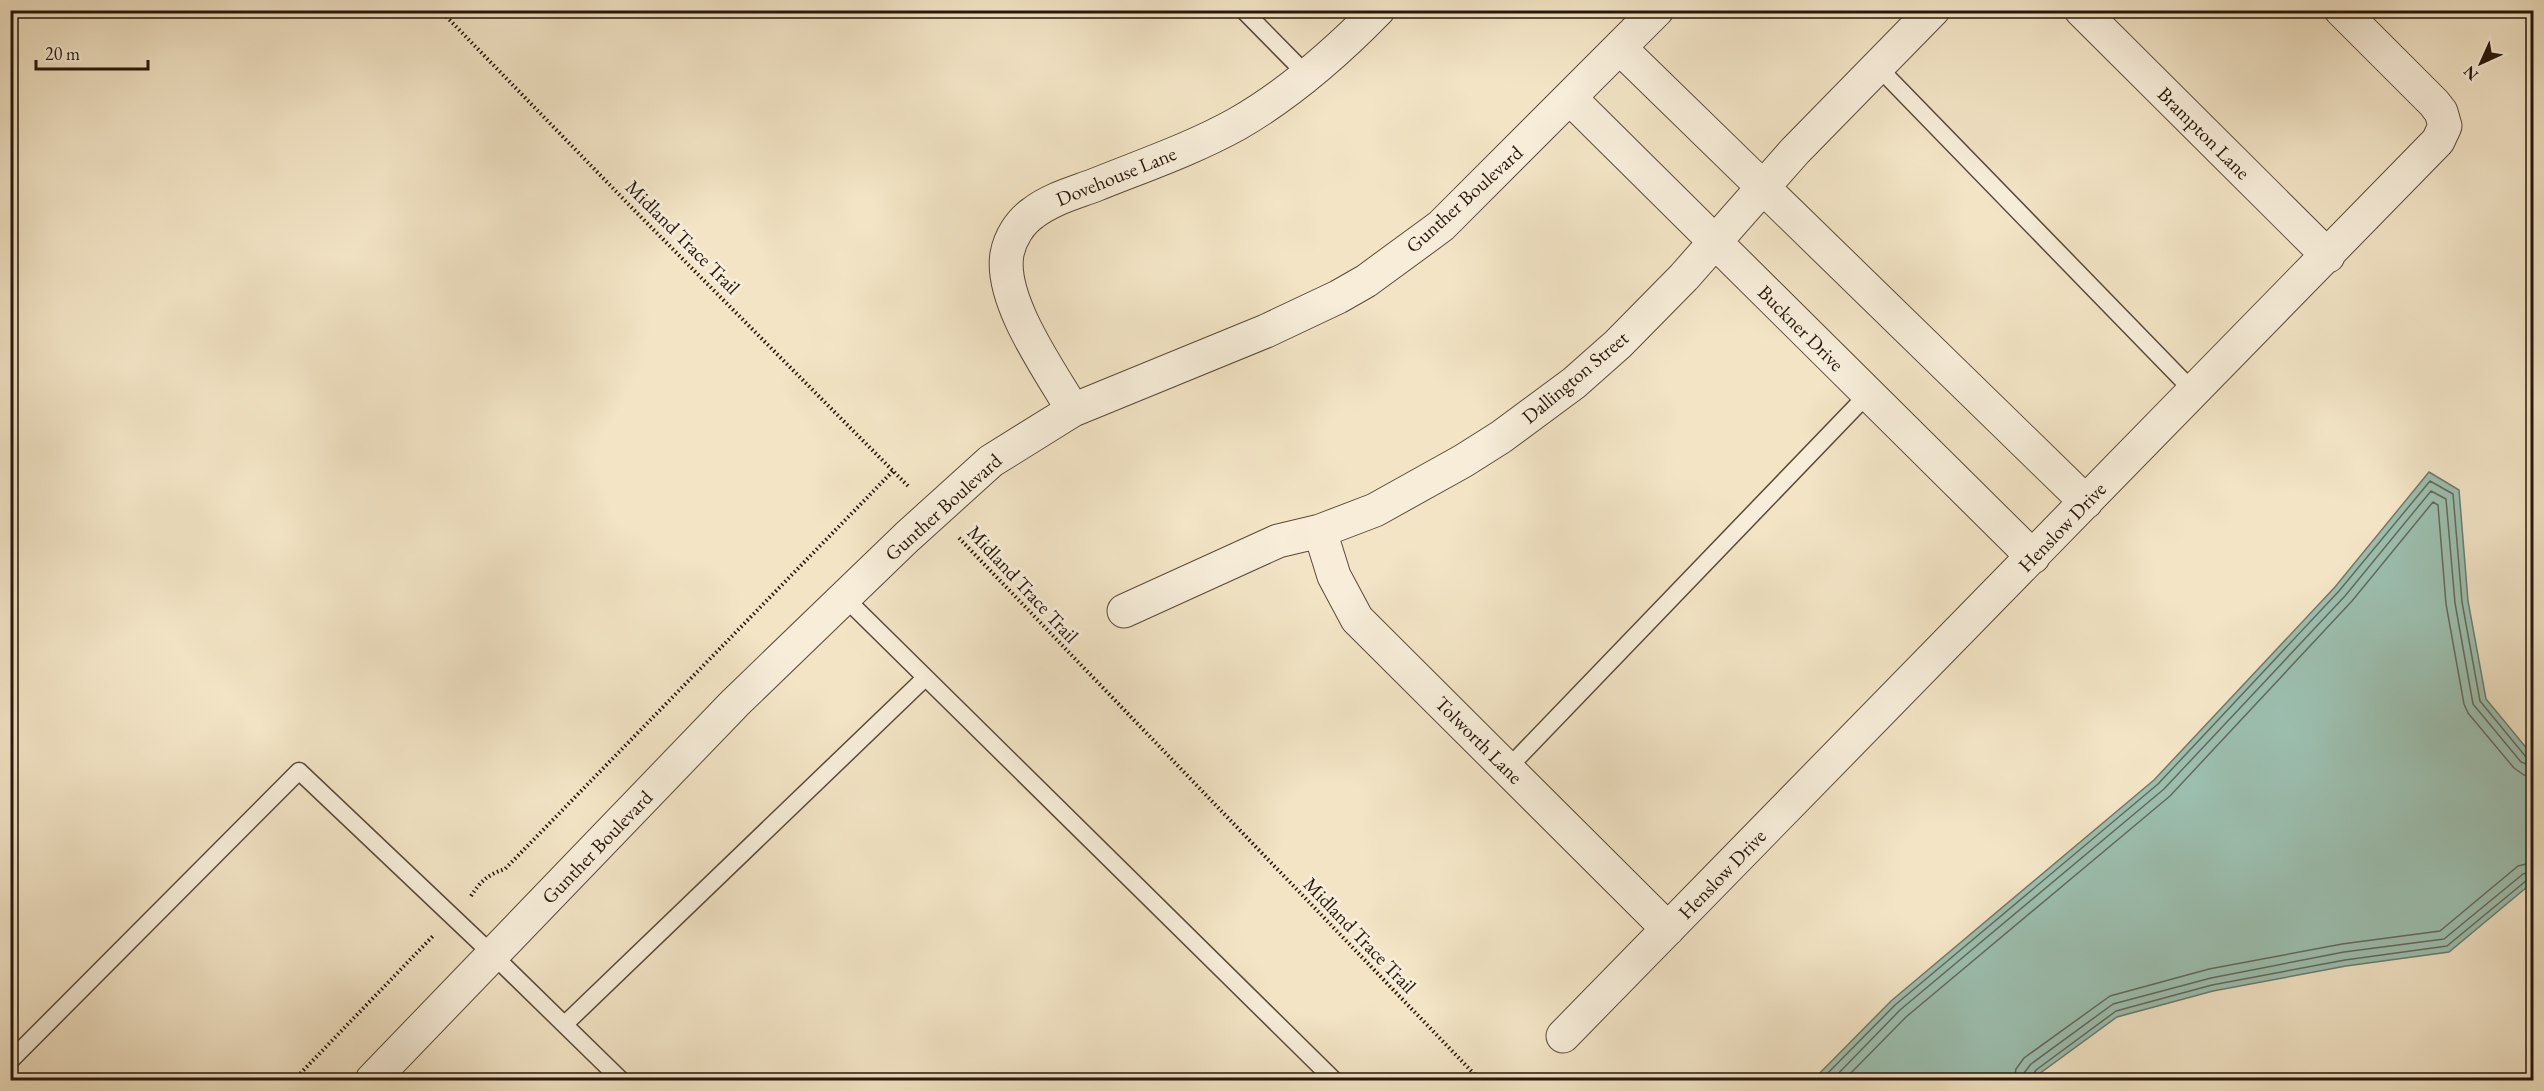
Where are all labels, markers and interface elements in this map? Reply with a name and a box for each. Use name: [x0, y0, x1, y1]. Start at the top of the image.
scale bar: [36, 33, 148, 71]
north arrow: [2451, 33, 2511, 93]
text: 20 m: [45, 42, 80, 65]
text: N: [2459, 61, 2483, 85]
street label: Brampton Lane: [2152, 81, 2256, 185]
street label: Gunther Boulevard: [1400, 139, 1529, 258]
street label: Dovehouse Lane: [1052, 140, 1180, 212]
street label: Midland Trace Trail: [620, 174, 746, 300]
street label: Buckner Drive: [1752, 279, 1850, 377]
street label: Dallington Street: [1516, 324, 1634, 429]
street label: Gunther Boulevard: [879, 447, 1008, 566]
street label: Henslow Drive: [2012, 476, 2112, 578]
street label: Midland Trace Trail: [962, 520, 1084, 649]
street label: Tolworth Lane: [1429, 690, 1529, 790]
street label: Gunther Boulevard: [536, 784, 659, 910]
street label: Henslow Drive: [1672, 823, 1772, 925]
street label: Midland Trace Trail: [1298, 871, 1422, 999]

